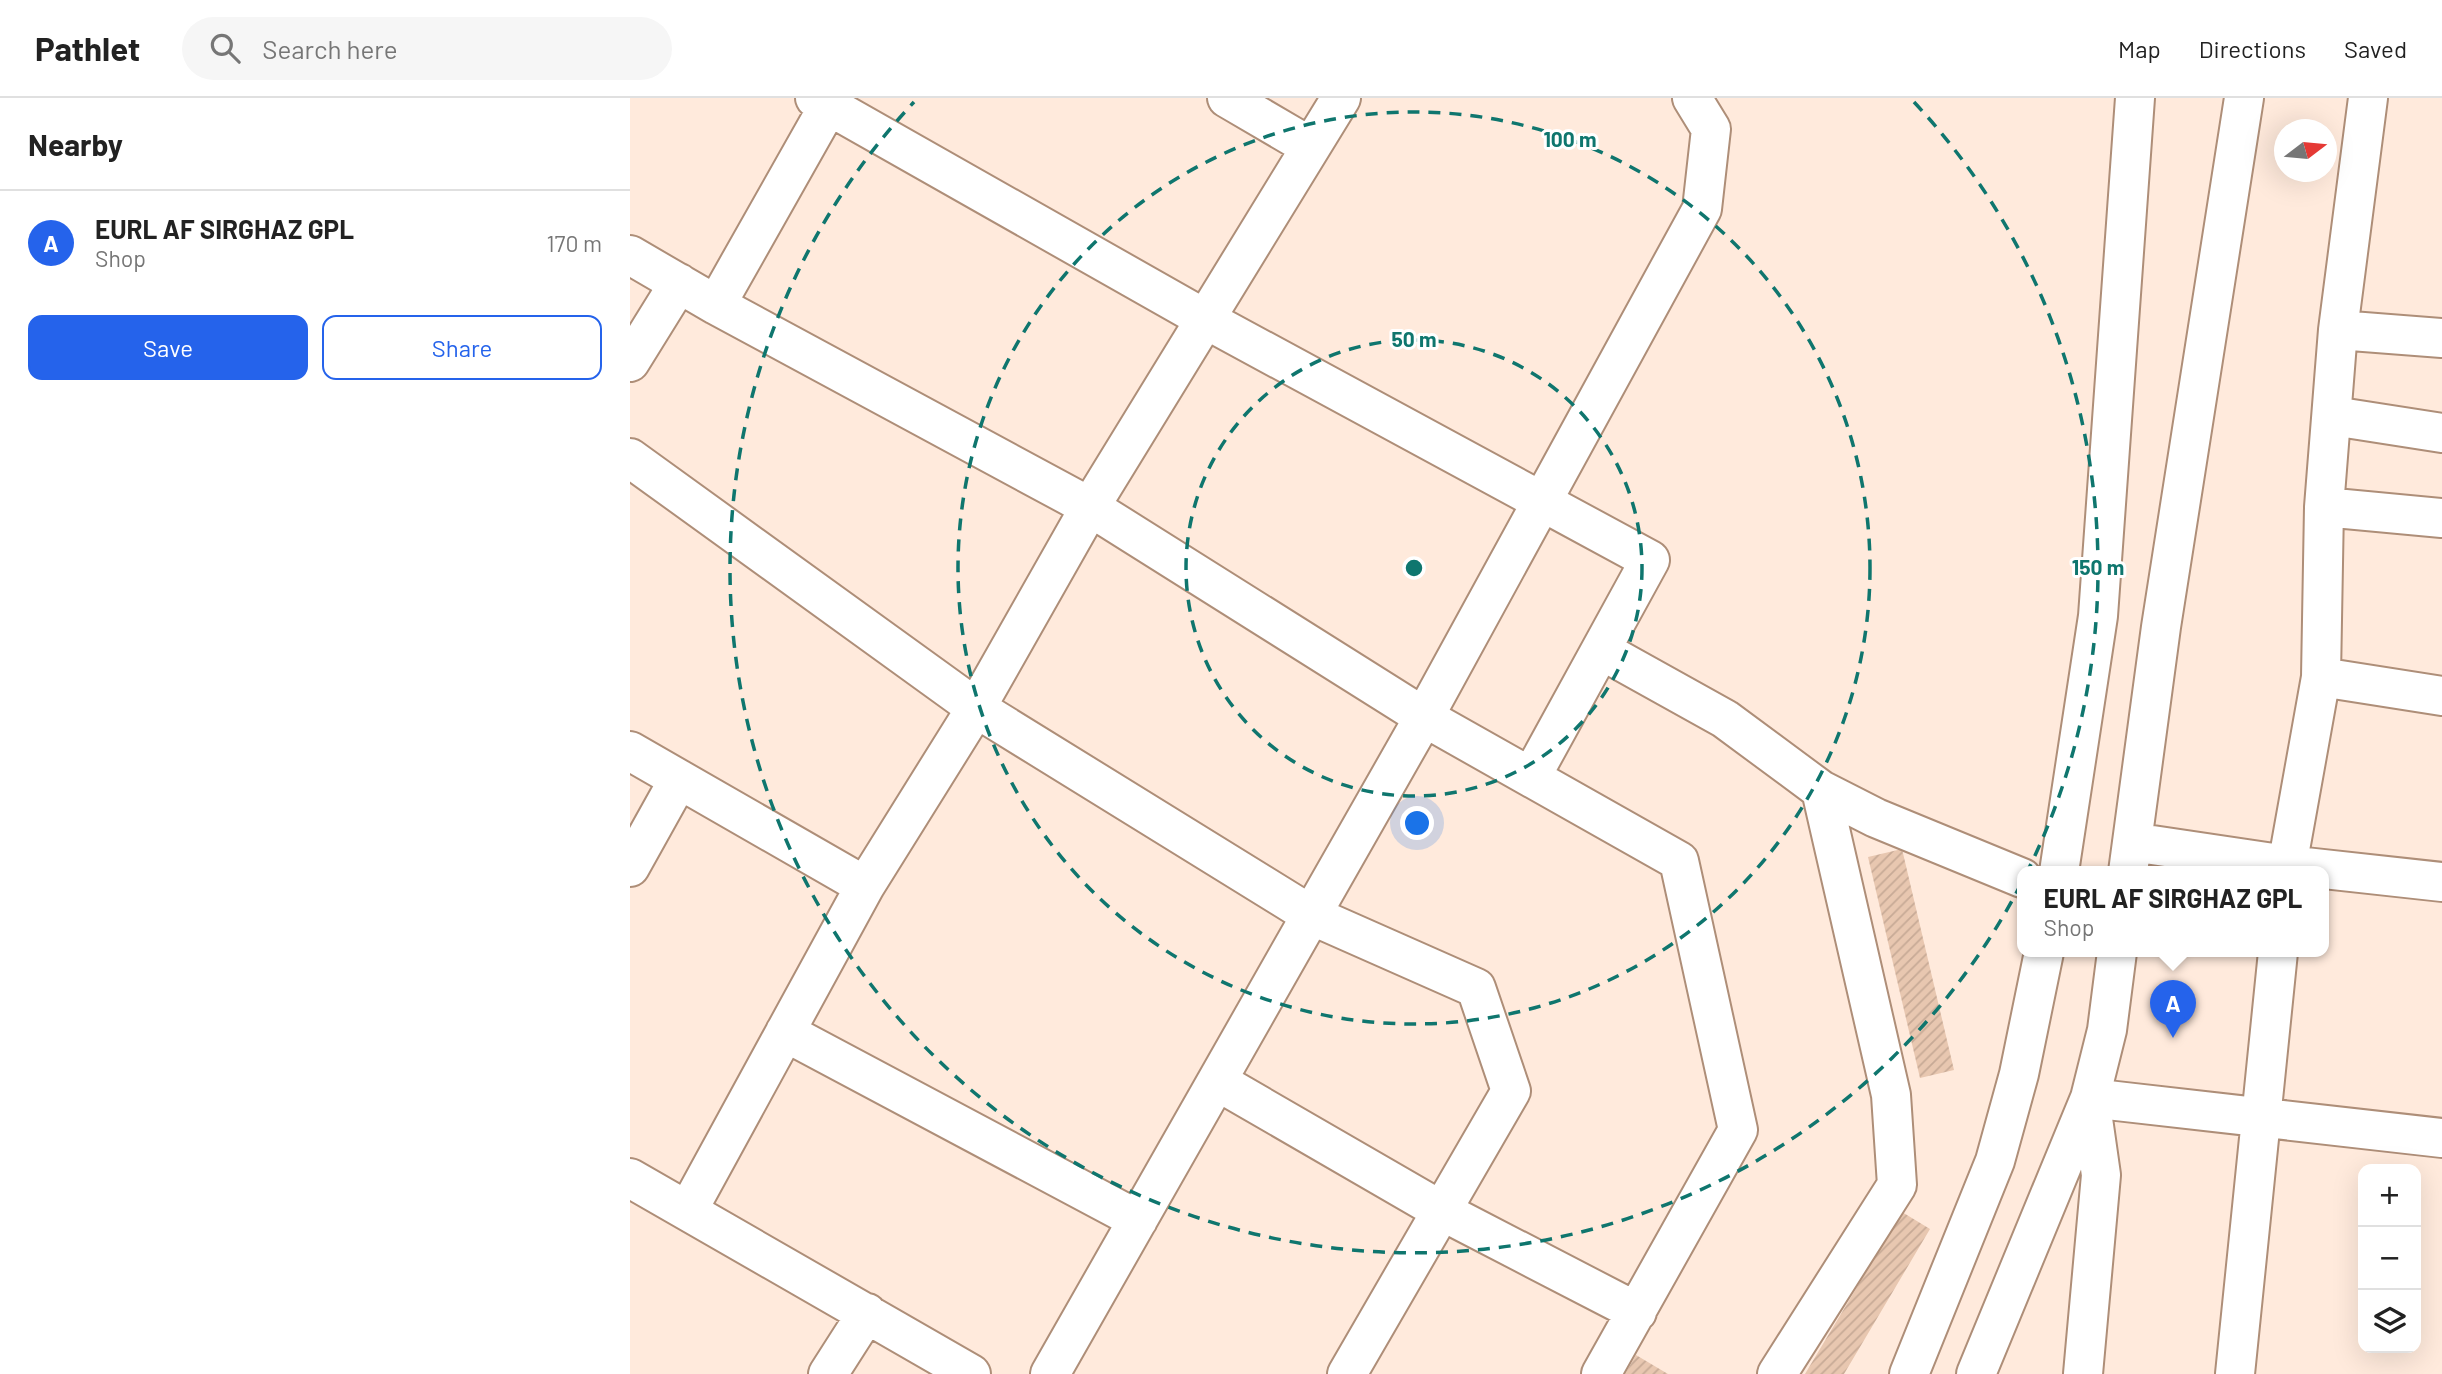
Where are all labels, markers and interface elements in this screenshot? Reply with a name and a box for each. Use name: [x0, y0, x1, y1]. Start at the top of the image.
search box: [182, 17, 672, 80]
text: Pathlet: [35, 28, 140, 68]
icon: search: [206, 29, 244, 67]
text: Search here: [262, 33, 398, 64]
text: Map: [2118, 34, 2161, 63]
text: Directions: [2199, 34, 2306, 63]
text: Saved: [2344, 34, 2407, 63]
north arrow: [2274, 119, 2337, 182]
text: Nearby: [28, 126, 123, 162]
text: 100 m: [1543, 126, 1597, 151]
text: EURL AF SIRGHAZ GPL: [95, 213, 354, 244]
text: A: [43, 229, 59, 257]
text: 170 m: [546, 229, 602, 257]
text: Shop: [95, 244, 146, 272]
button: Save: [28, 315, 308, 380]
button: Share: [322, 315, 602, 380]
text: 50 m: [1391, 326, 1437, 351]
text: 150 m: [2072, 554, 2124, 579]
centre of rings: [1402, 556, 1426, 580]
your location: [1400, 806, 1434, 840]
popup: [2017, 866, 2329, 957]
text: EURL AF SIRGHAZ GPL: [2043, 882, 2303, 913]
text: Shop: [2043, 913, 2094, 941]
pin: A: [2150, 980, 2196, 1038]
map controls: [2358, 1164, 2421, 1353]
button: +: [2358, 1164, 2421, 1227]
button: −: [2358, 1227, 2421, 1290]
button: layers: [2358, 1290, 2421, 1353]

